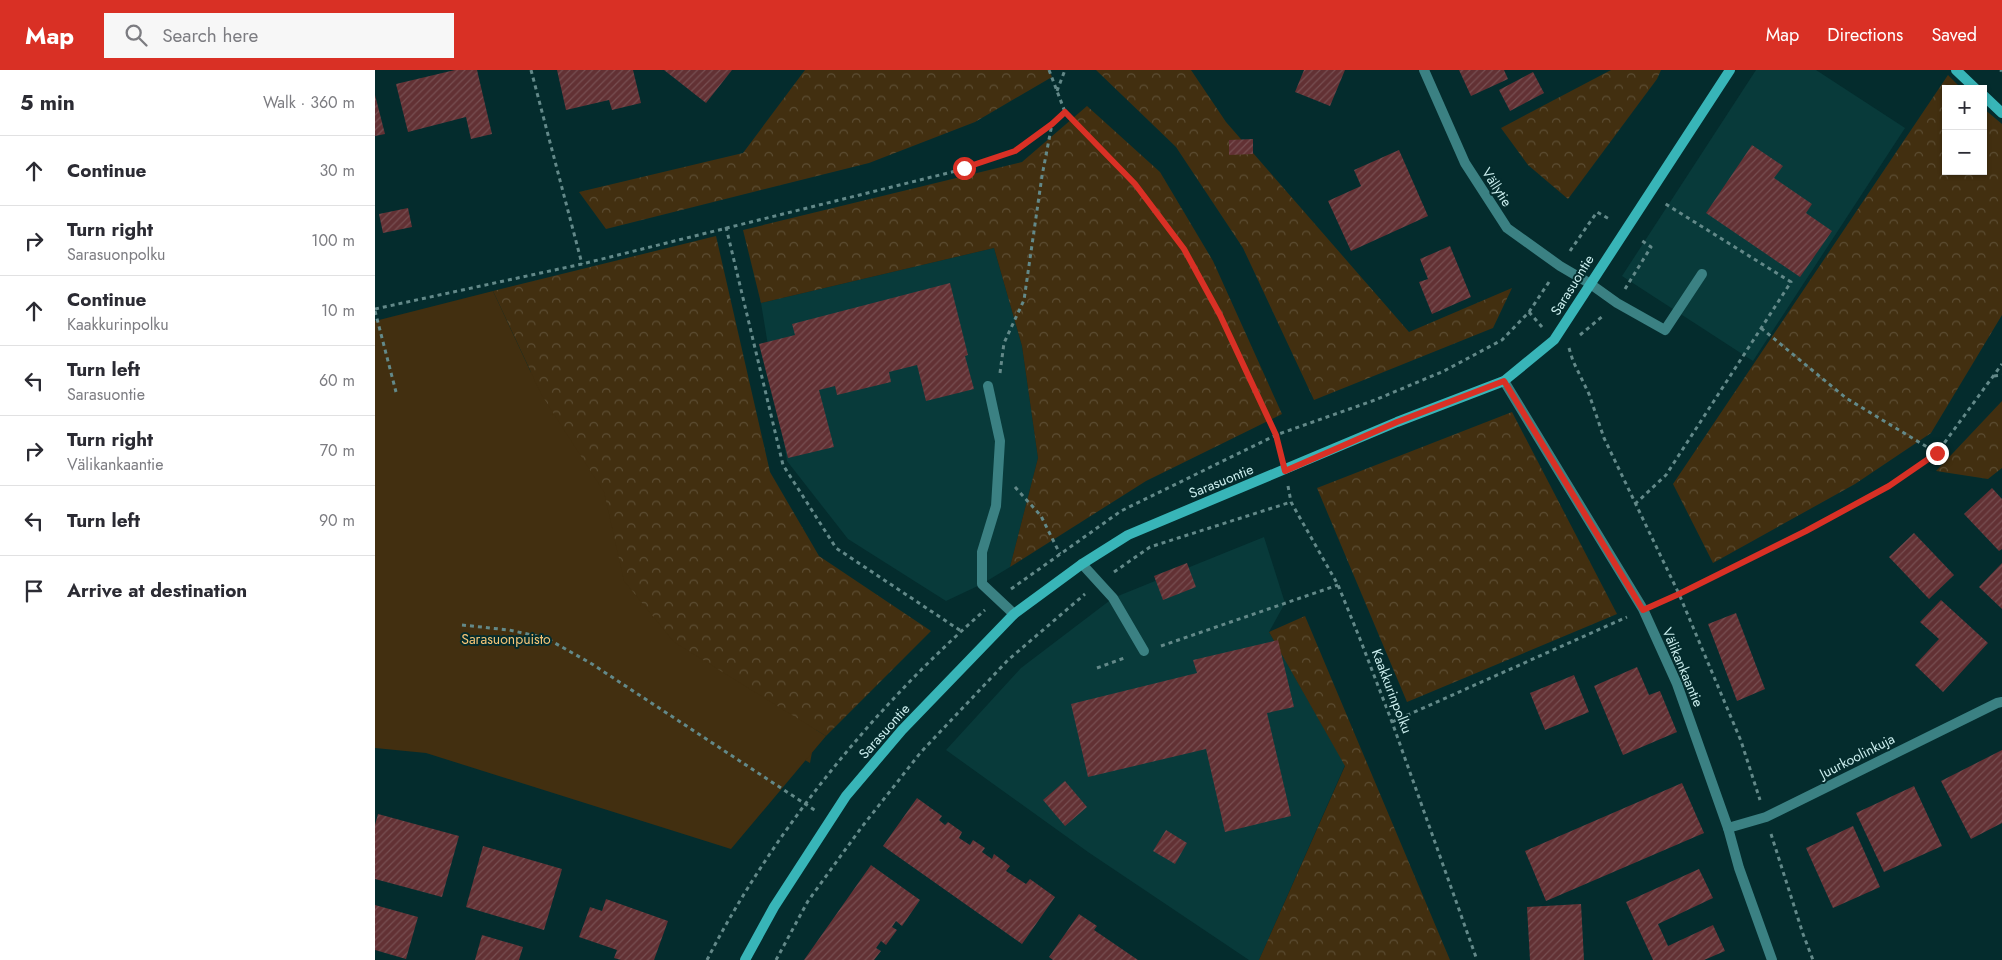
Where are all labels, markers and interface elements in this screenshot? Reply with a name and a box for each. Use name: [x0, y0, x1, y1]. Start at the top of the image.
search box: [104, 13, 454, 58]
text: Map: [25, 18, 74, 53]
icon: search: [122, 21, 150, 49]
text: Search here: [162, 22, 258, 49]
text: Map: [1766, 22, 1799, 48]
text: Directions: [1827, 22, 1903, 48]
text: Saved: [1931, 22, 1977, 48]
map controls: [1942, 85, 1987, 175]
button: +: [1942, 85, 1987, 130]
text: 5 min: [20, 88, 75, 118]
text: Walk · 360 m: [263, 91, 355, 114]
button: −: [1942, 130, 1987, 175]
icon: ahead: [20, 157, 48, 185]
text: Continue: [67, 157, 146, 184]
route start: [953, 157, 976, 180]
text: 30 m: [319, 159, 355, 182]
street label: Vällytie: [1477, 164, 1517, 210]
text: Turn right: [67, 216, 153, 243]
icon: right: [20, 227, 48, 255]
text: 100 m: [311, 229, 355, 252]
text: Sarasuonpolku: [67, 243, 165, 266]
street label: Sarasuontie: [1545, 251, 1599, 319]
text: Continue: [67, 286, 146, 313]
icon: ahead: [20, 297, 48, 325]
text: 10 m: [321, 299, 355, 322]
text: Kaakkurinpolku: [67, 313, 169, 336]
text: Turn left: [67, 356, 140, 383]
icon: left: [20, 367, 48, 395]
text: 60 m: [319, 369, 355, 392]
text: Sarasuontie: [67, 383, 145, 406]
text: Turn right: [67, 426, 153, 453]
icon: right: [20, 437, 48, 465]
text: 70 m: [320, 439, 355, 462]
route end: [1926, 442, 1949, 465]
text: Välikankaantie: [67, 453, 163, 476]
street label: Sarasuontie: [1186, 459, 1256, 503]
icon: left: [20, 507, 48, 535]
text: Turn left: [67, 507, 140, 534]
text: 90 m: [319, 509, 355, 532]
icon: arrive: [20, 577, 48, 605]
text: Arrive at destination: [67, 577, 247, 604]
street label: Välikankaantie: [1657, 624, 1709, 710]
park label: Sarasuonpuisto: [461, 629, 551, 649]
street label: Kaakkurinpolku: [1367, 646, 1417, 736]
street label: Sarasuontie: [854, 699, 914, 763]
street label: Juurkoolinkuja: [1814, 728, 1898, 784]

